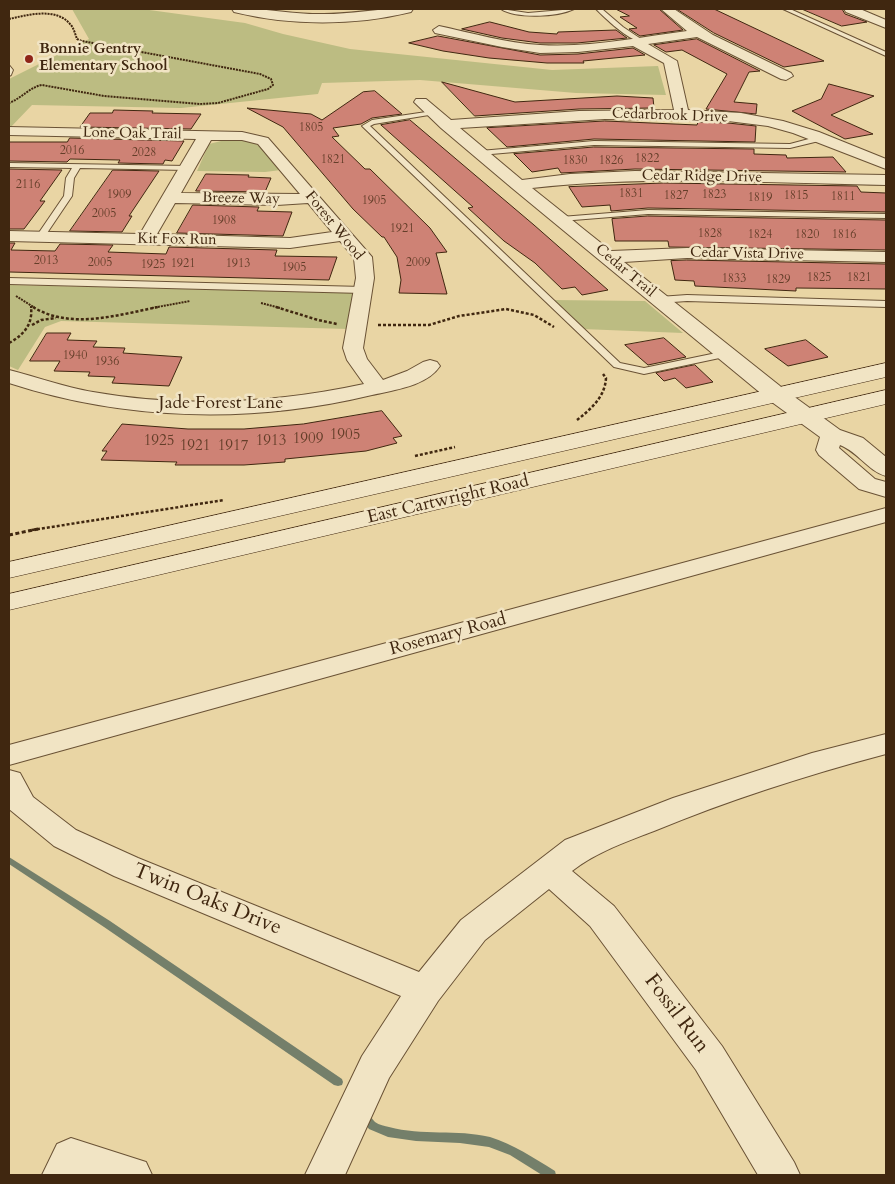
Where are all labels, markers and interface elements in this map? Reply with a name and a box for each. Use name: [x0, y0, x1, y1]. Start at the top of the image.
place label: Bonnie Gentry Elementary School: [39, 41, 168, 76]
marker: Bonnie Gentry Elementary School: [23, 53, 35, 65]
street label: Cedarbrook Drive: [612, 105, 728, 127]
house number: 1805: [299, 121, 323, 135]
street label: Lone Oak Trail: [82, 124, 182, 144]
house number: 2016: [60, 144, 84, 158]
house number: 2028: [132, 146, 156, 160]
house number: 1822: [635, 152, 659, 166]
house number: 1821: [321, 153, 345, 167]
house number: 1830: [563, 154, 587, 168]
house number: 1826: [599, 154, 623, 168]
street label: Cedar Ridge Drive: [642, 167, 762, 187]
house number: 2116: [16, 178, 40, 192]
house number: 1831: [619, 187, 643, 201]
house number: 1909: [107, 188, 131, 202]
street label: Forest Wood: [301, 188, 367, 264]
house number: 1823: [702, 188, 726, 202]
street label: Breeze Way: [202, 189, 280, 209]
house number: 1827: [664, 189, 688, 203]
house number: 1815: [784, 189, 808, 203]
house number: 1811: [831, 190, 855, 204]
house number: 1819: [748, 191, 772, 205]
house number: 1905: [362, 194, 386, 208]
house number: 2005: [92, 207, 116, 221]
house number: 1908: [212, 214, 236, 228]
house number: 1921: [390, 222, 414, 236]
house number: 1828: [698, 227, 722, 241]
house number: 1824: [748, 228, 772, 242]
house number: 1820: [795, 228, 819, 242]
house number: 1816: [832, 228, 856, 242]
street label: Kit Fox Run: [137, 230, 217, 250]
street label: Cedar Trail: [591, 241, 659, 301]
street label: Cedar Vista Drive: [690, 244, 804, 264]
house number: 2013: [34, 254, 58, 268]
house number: 2005: [88, 256, 112, 270]
house number: 2009: [406, 256, 430, 270]
house number: 1921: [171, 257, 195, 271]
house number: 1913: [226, 257, 250, 271]
house number: 1925: [141, 258, 165, 272]
house number: 1905: [282, 261, 306, 275]
house number: 1825: [807, 271, 831, 285]
house number: 1821: [847, 271, 871, 285]
house number: 1833: [722, 272, 746, 286]
house number: 1829: [766, 273, 790, 287]
house number: 1940: [63, 349, 87, 363]
house number: 1936: [95, 355, 119, 369]
street label: Jade Forest Lane: [159, 393, 283, 415]
house number: 1905: [330, 427, 360, 445]
house number: 1909: [293, 431, 323, 449]
house number: 1925: [144, 433, 174, 451]
house number: 1913: [256, 433, 286, 451]
house number: 1921: [180, 438, 210, 456]
house number: 1917: [218, 438, 248, 456]
street label: East Cartwright Road: [365, 471, 531, 529]
street label: Rosemary Road: [387, 609, 509, 661]
street label: Twin Oaks Drive: [129, 859, 285, 941]
street label: Fossil Run: [638, 970, 714, 1058]

